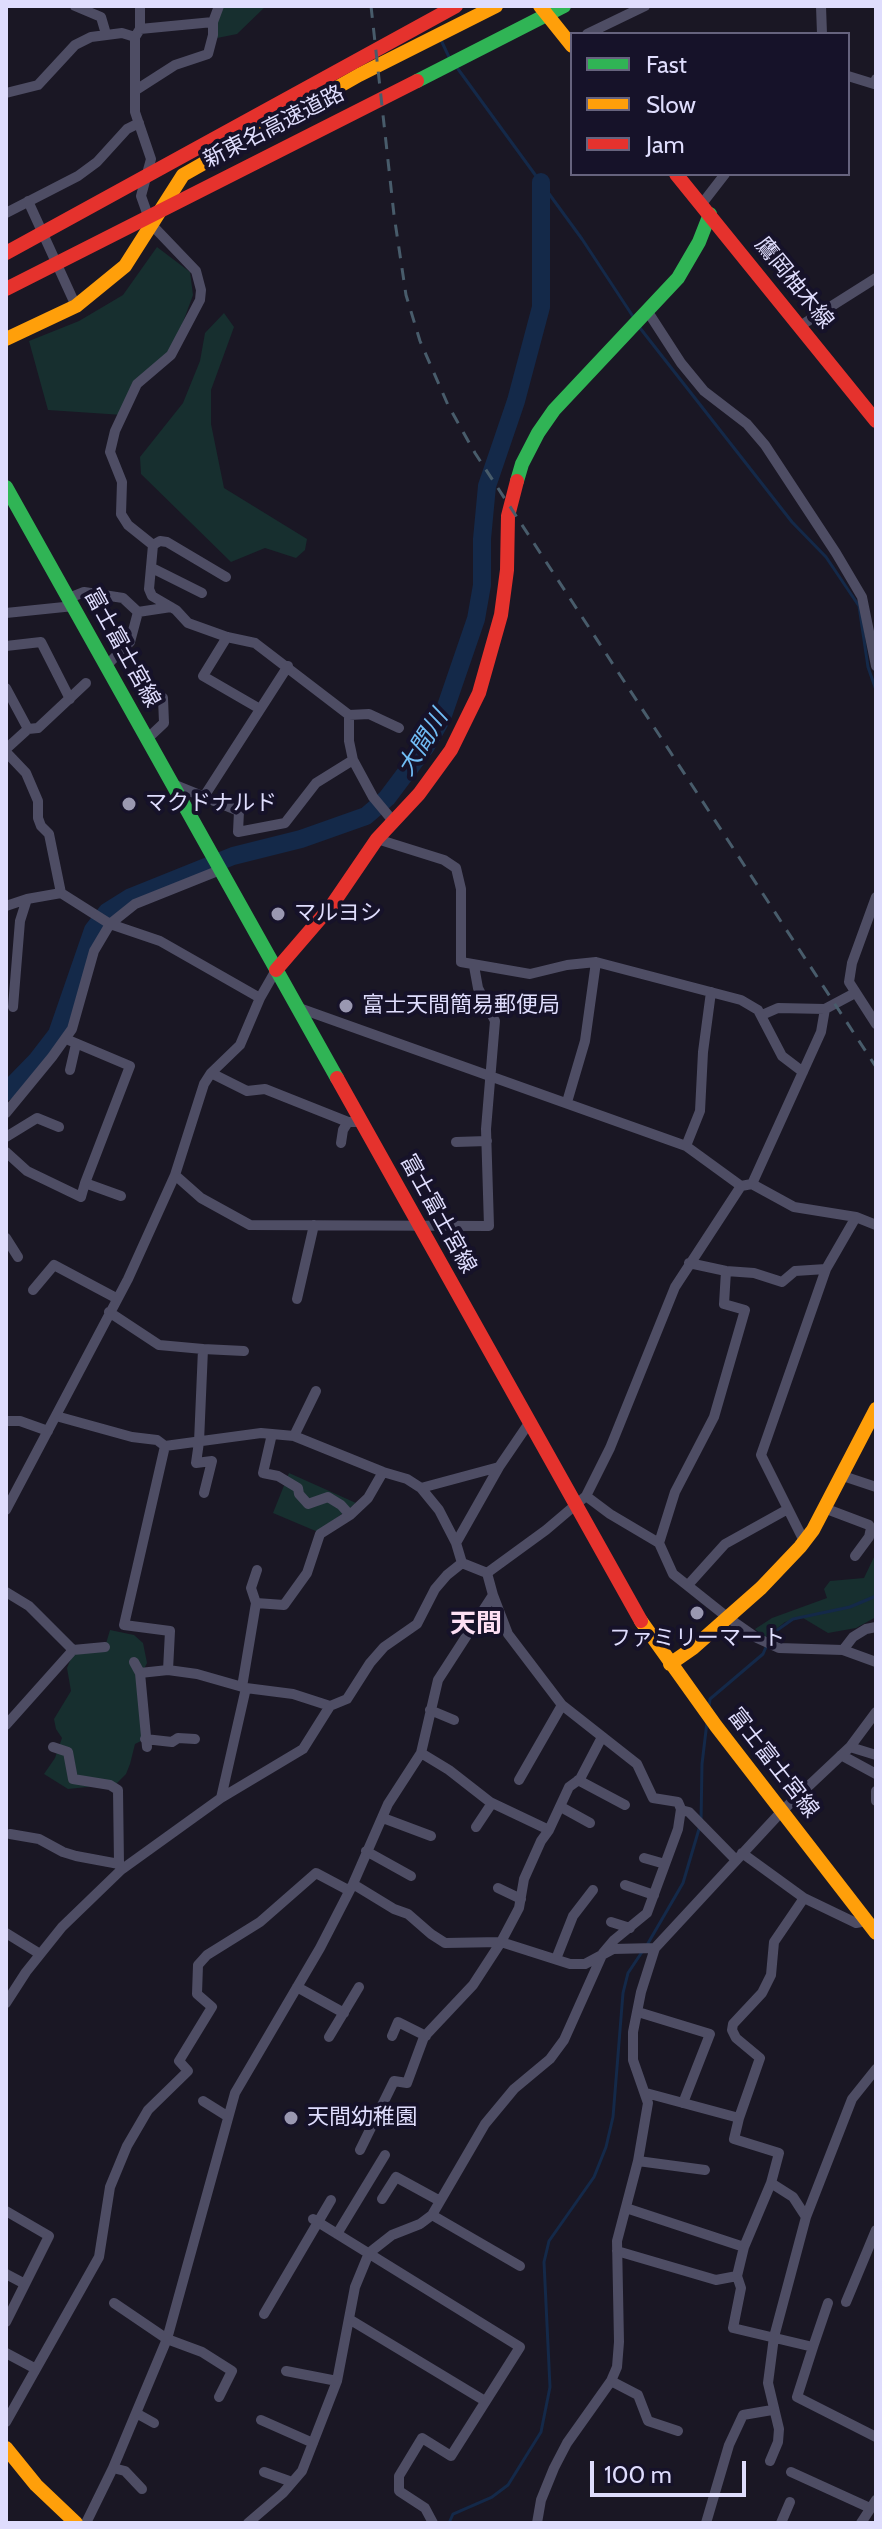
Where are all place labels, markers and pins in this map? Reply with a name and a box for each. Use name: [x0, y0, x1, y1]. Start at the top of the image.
place label: マクドナルド: [145, 791, 277, 817]
marker: マクドナルド: [120, 795, 138, 813]
place label: マルヨシ: [294, 901, 382, 927]
marker: マルヨシ: [269, 905, 287, 923]
place label: 富士天間簡易郵便局: [362, 993, 560, 1019]
marker: 富士天間簡易郵便局: [337, 997, 355, 1015]
marker: ファミリーマート: [688, 1604, 706, 1622]
place label: ファミリーマート: [609, 1626, 785, 1652]
place label: 天間幼稚園: [307, 2105, 417, 2131]
marker: 天間幼稚園: [282, 2109, 300, 2127]

